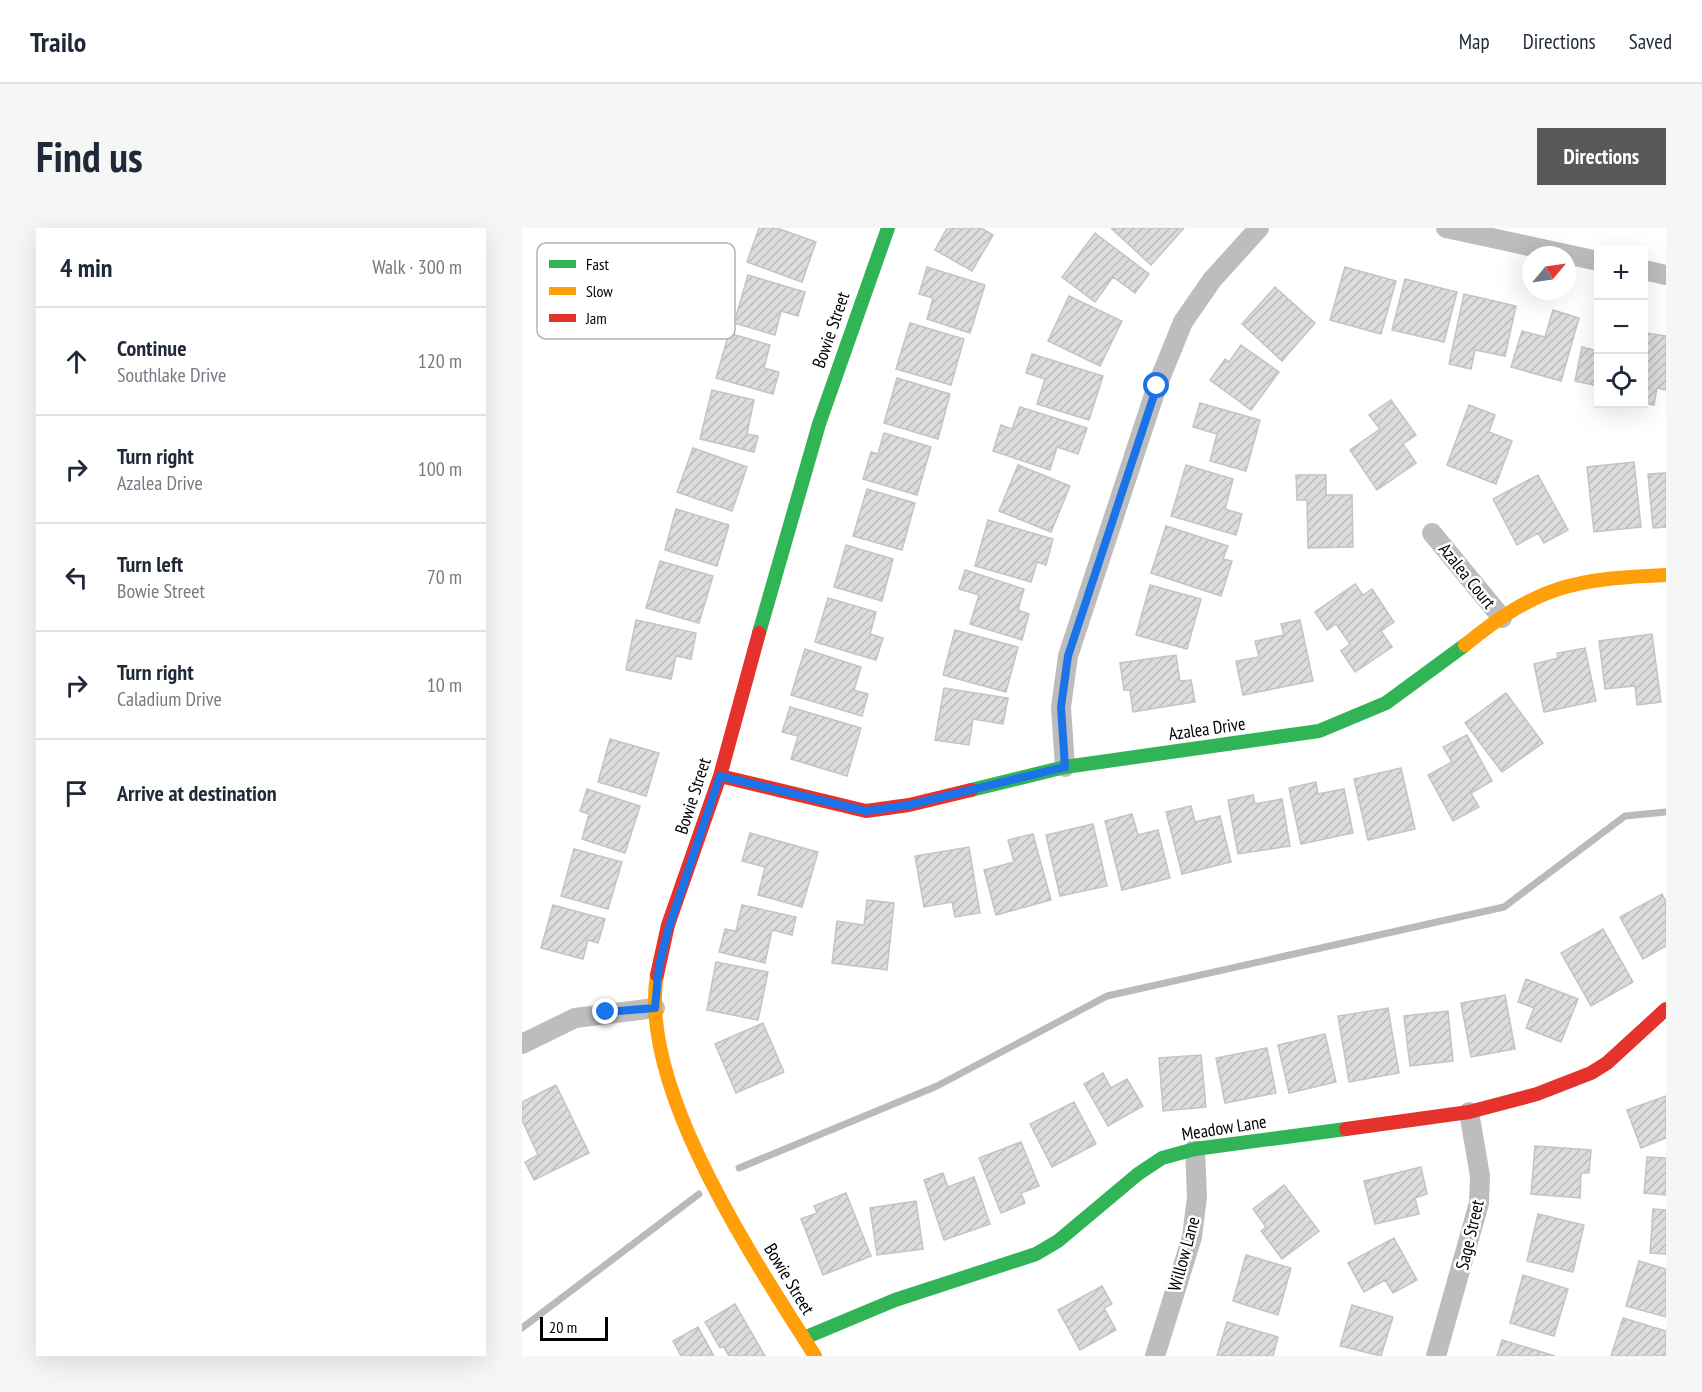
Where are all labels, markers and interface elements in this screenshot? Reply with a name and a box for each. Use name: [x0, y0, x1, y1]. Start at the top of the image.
text: Trailo: [30, 23, 86, 60]
text: Map: [1459, 28, 1490, 55]
text: Directions: [1523, 28, 1596, 55]
text: Saved: [1629, 28, 1672, 55]
button: Directions: [1537, 128, 1666, 185]
text: Find us: [36, 129, 143, 184]
legend: [537, 243, 735, 339]
north arrow: [1522, 246, 1576, 300]
map controls: [1594, 246, 1648, 408]
button: +: [1594, 246, 1648, 300]
text: 4 min: [60, 251, 113, 284]
text: Walk · 300 m: [372, 254, 462, 280]
text: Fast: [586, 254, 609, 274]
text: Slow: [586, 281, 613, 301]
street label: Bowie Street: [807, 289, 854, 371]
button: −: [1594, 300, 1648, 354]
text: Jam: [585, 308, 607, 328]
text: Continue: [117, 334, 187, 362]
icon: ahead: [60, 345, 93, 378]
text: 120 m: [418, 348, 462, 374]
button: locate: [1594, 354, 1648, 408]
text: Southlake Drive: [117, 362, 226, 388]
route start: [1143, 372, 1169, 398]
text: Turn right: [117, 442, 194, 470]
icon: right: [60, 453, 93, 486]
text: 100 m: [418, 456, 462, 482]
text: Azalea Drive: [117, 470, 203, 496]
street label: Azalea Court: [1434, 538, 1501, 613]
text: Turn left: [117, 550, 183, 578]
icon: left: [60, 561, 93, 594]
text: 70 m: [427, 564, 462, 590]
text: Bowie Street: [117, 578, 205, 604]
text: Turn right: [117, 658, 194, 686]
icon: right: [60, 669, 93, 702]
text: 10 m: [427, 672, 462, 698]
text: Caladium Drive: [117, 686, 222, 712]
street label: Azalea Drive: [1167, 712, 1247, 745]
street label: Bowie Street: [669, 755, 716, 837]
icon: arrive: [60, 777, 93, 810]
text: Arrive at destination: [117, 779, 277, 807]
route end: [592, 998, 618, 1024]
street label: Meadow Lane: [1180, 1109, 1268, 1146]
street label: Sage Street: [1450, 1198, 1489, 1272]
street label: Willow Lane: [1163, 1214, 1204, 1293]
street label: Bowie Street: [759, 1239, 820, 1319]
scale bar: [540, 1314, 608, 1342]
text: 20 m: [549, 1317, 577, 1337]

